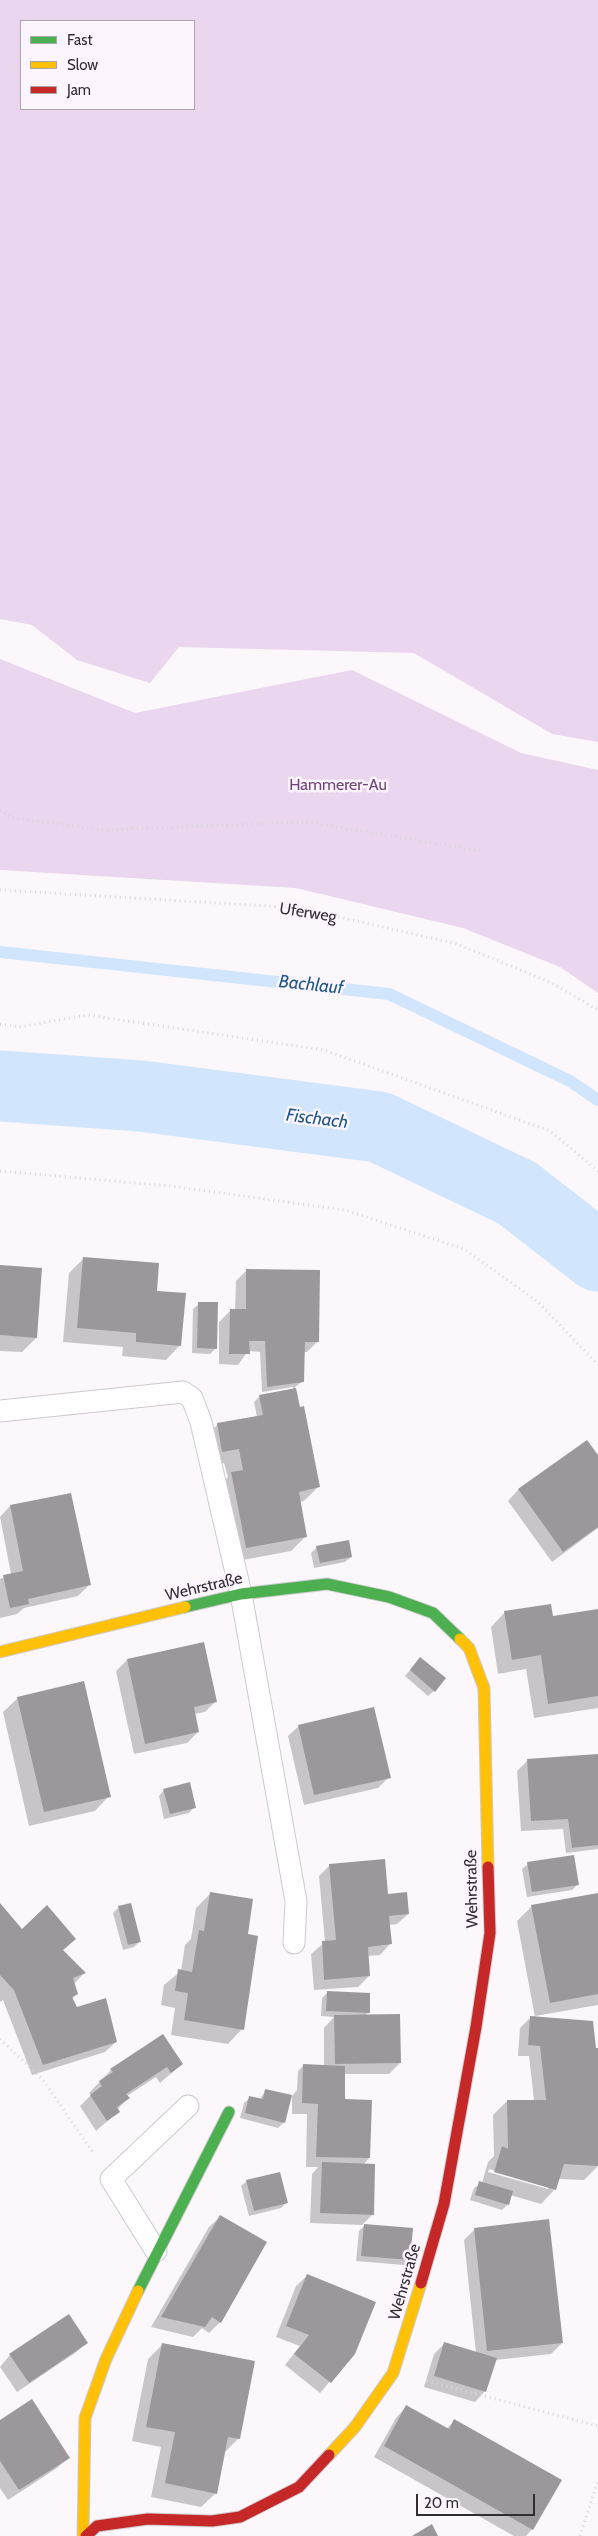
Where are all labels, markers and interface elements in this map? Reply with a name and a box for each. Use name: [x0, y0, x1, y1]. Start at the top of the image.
legend: [20, 20, 195, 110]
text: Fast: [67, 31, 92, 49]
text: Slow: [67, 56, 98, 74]
text: Jam: [67, 81, 91, 99]
park label: Hammerer-Au: [289, 775, 387, 795]
street label: Uferweg: [278, 899, 338, 927]
water label: Bachlauf: [278, 971, 344, 999]
water label: Fischach: [285, 1104, 349, 1134]
street label: Wehrstraße: [164, 1569, 244, 1605]
street label: Wehrstraße: [462, 1850, 482, 1928]
street label: Wehrstraße: [385, 2242, 425, 2322]
scale bar: [418, 2484, 537, 2516]
text: 20 m: [424, 2494, 459, 2512]

